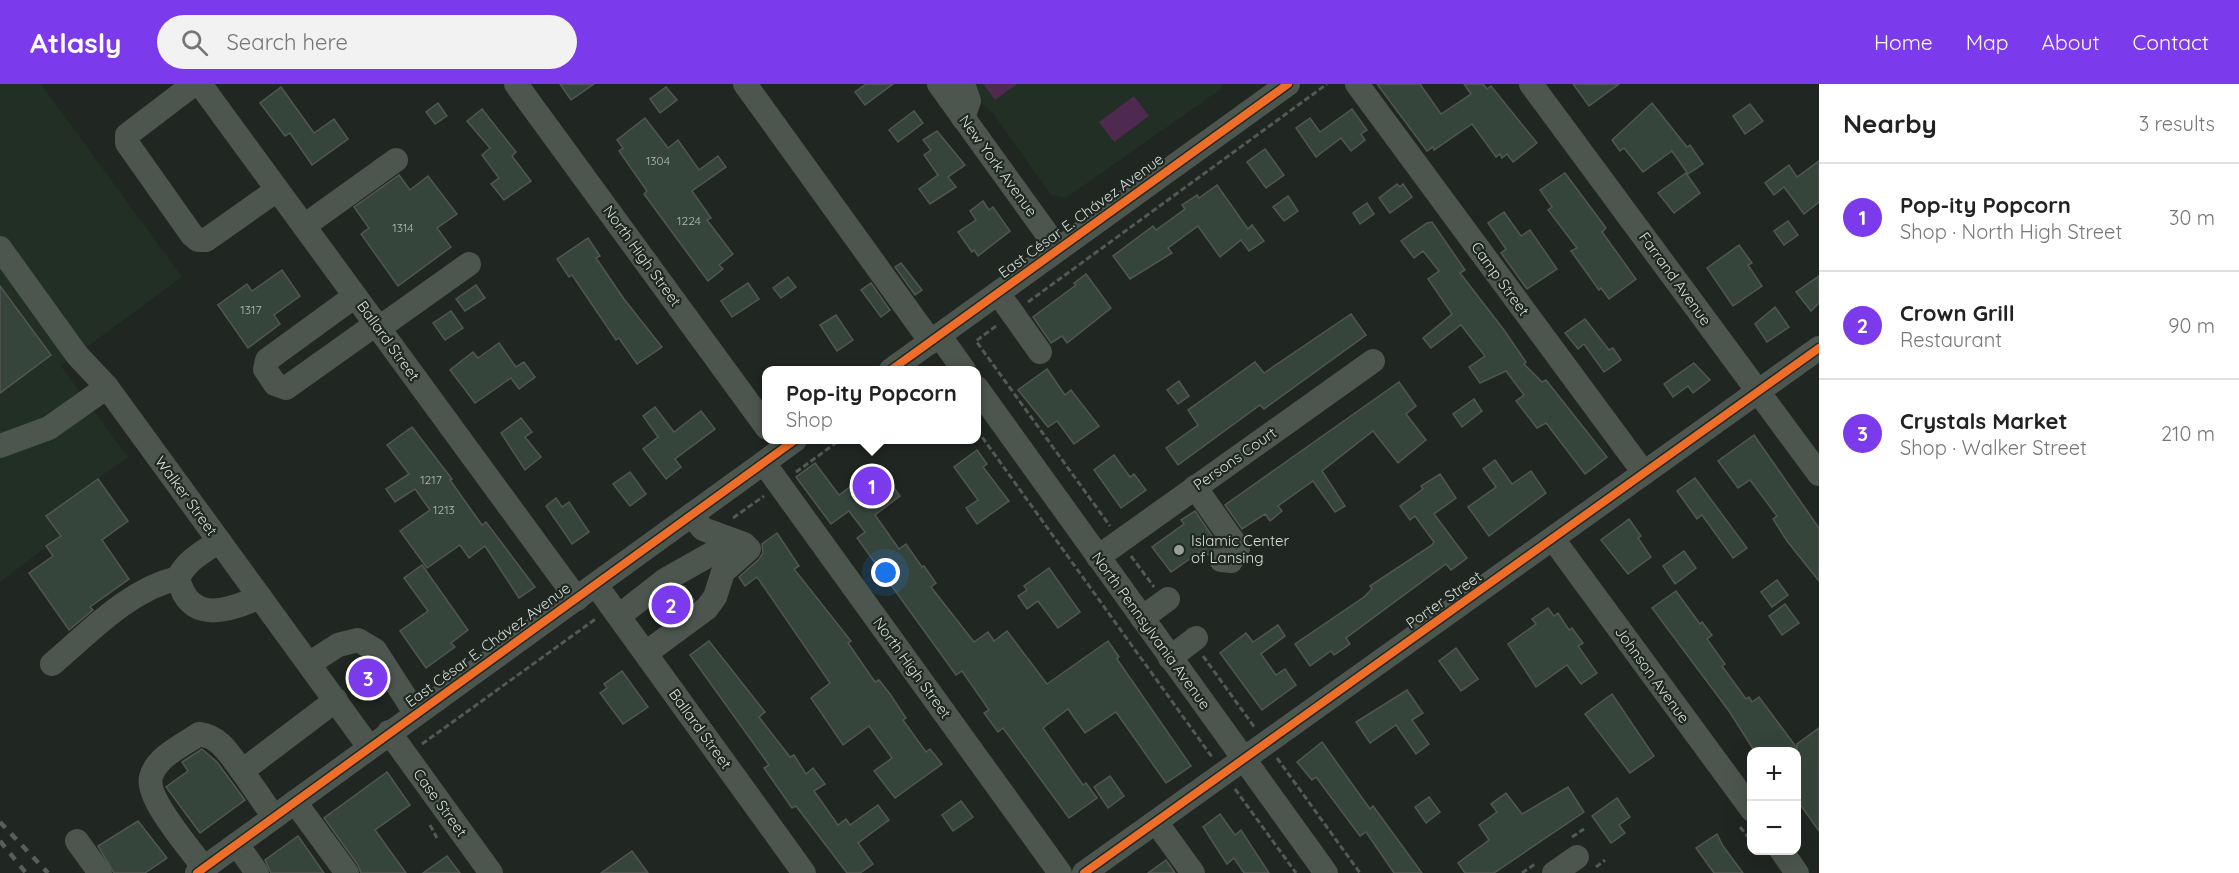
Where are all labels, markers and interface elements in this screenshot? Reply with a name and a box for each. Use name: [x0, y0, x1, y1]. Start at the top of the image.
search box: [157, 15, 577, 69]
text: Atlasly: [30, 25, 121, 60]
icon: search: [178, 26, 211, 59]
text: Search here: [226, 28, 348, 56]
text: Home: [1874, 29, 1933, 55]
text: Map: [1966, 29, 2009, 55]
text: About: [2042, 29, 2100, 55]
text: Contact: [2133, 29, 2209, 55]
text: Nearby: [1843, 107, 1937, 140]
street label: New York Avenue: [955, 111, 1042, 220]
text: 3 results: [2139, 111, 2215, 136]
street label: East César E. Chávez Avenue: [994, 149, 1167, 282]
house number: 1304: [646, 153, 670, 168]
text: Pop-ity Popcorn: [1900, 191, 2071, 219]
street label: North High Street: [599, 201, 685, 310]
text: 1: [1859, 205, 1866, 230]
text: 30 m: [2169, 205, 2215, 230]
house number: 1224: [677, 213, 701, 228]
text: Shop · North High Street: [1900, 219, 2122, 244]
house number: 1314: [392, 220, 414, 235]
street label: Farrand Avenue: [1635, 228, 1716, 329]
street label: Camp Street: [1467, 238, 1534, 319]
street label: Ballard Street: [353, 297, 424, 385]
text: Crown Grill: [1900, 299, 2015, 327]
house number: 1317: [240, 302, 262, 317]
text: 2: [1857, 313, 1868, 338]
text: 90 m: [2168, 313, 2215, 338]
text: Restaurant: [1900, 327, 2002, 352]
popup: [762, 366, 981, 444]
text: Pop-ity Popcorn: [786, 379, 957, 407]
text: Shop: [786, 407, 833, 432]
text: Crystals Market: [1900, 407, 2068, 435]
text: 3: [1857, 421, 1868, 446]
text: 210 m: [2161, 421, 2215, 446]
street label: Persons Court: [1189, 423, 1280, 494]
text: Shop · Walker Street: [1900, 435, 2087, 460]
street label: Walker Street: [151, 452, 222, 539]
pin: 1: [852, 464, 892, 508]
house number: 1217: [420, 472, 442, 487]
house number: 1213: [433, 502, 455, 517]
place label: Islamic Center of Lansing: [1191, 531, 1290, 567]
marker: Islamic Center of Lansing: [1172, 543, 1186, 557]
street label: North Pennsylvania Avenue: [1088, 548, 1215, 713]
your location: [871, 558, 900, 587]
street label: Porter Street: [1402, 567, 1485, 633]
street label: East César E. Chávez Avenue: [401, 578, 574, 711]
pin: 2: [652, 582, 690, 628]
street label: North High Street: [869, 613, 955, 722]
street label: Johnson Avenue: [1611, 623, 1694, 727]
pin: 3: [348, 656, 388, 700]
street label: Ballard Street: [665, 685, 736, 773]
map controls: [1747, 747, 1801, 855]
button: +: [1747, 747, 1801, 801]
street label: Case Street: [409, 765, 471, 840]
button: −: [1747, 801, 1801, 855]

